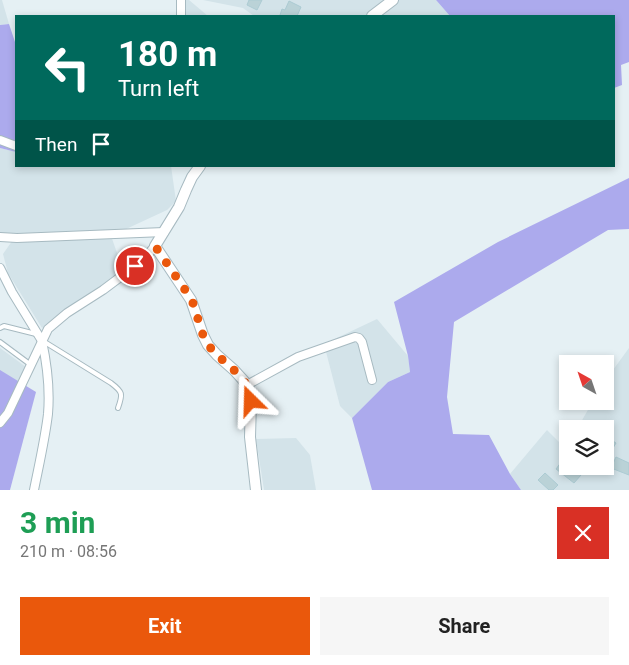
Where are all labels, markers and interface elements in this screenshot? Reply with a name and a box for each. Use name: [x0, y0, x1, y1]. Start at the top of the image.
text: 180 m: [118, 34, 217, 75]
icon: left: [35, 35, 100, 100]
text: Turn left: [118, 76, 199, 101]
icon: arrive: [87, 130, 115, 158]
text: Then: [35, 133, 77, 156]
pin: [114, 245, 156, 287]
icon: arrive: [121, 252, 149, 280]
north arrow: [559, 355, 614, 410]
map controls: [559, 355, 614, 475]
position arrow: [224, 374, 276, 426]
button: layers: [559, 420, 614, 475]
text: 3 min: [20, 505, 95, 540]
button: close: [557, 507, 609, 559]
text: 210 m · 08:56: [20, 542, 117, 561]
button: Exit: [20, 597, 310, 655]
button: Share: [320, 597, 609, 655]

